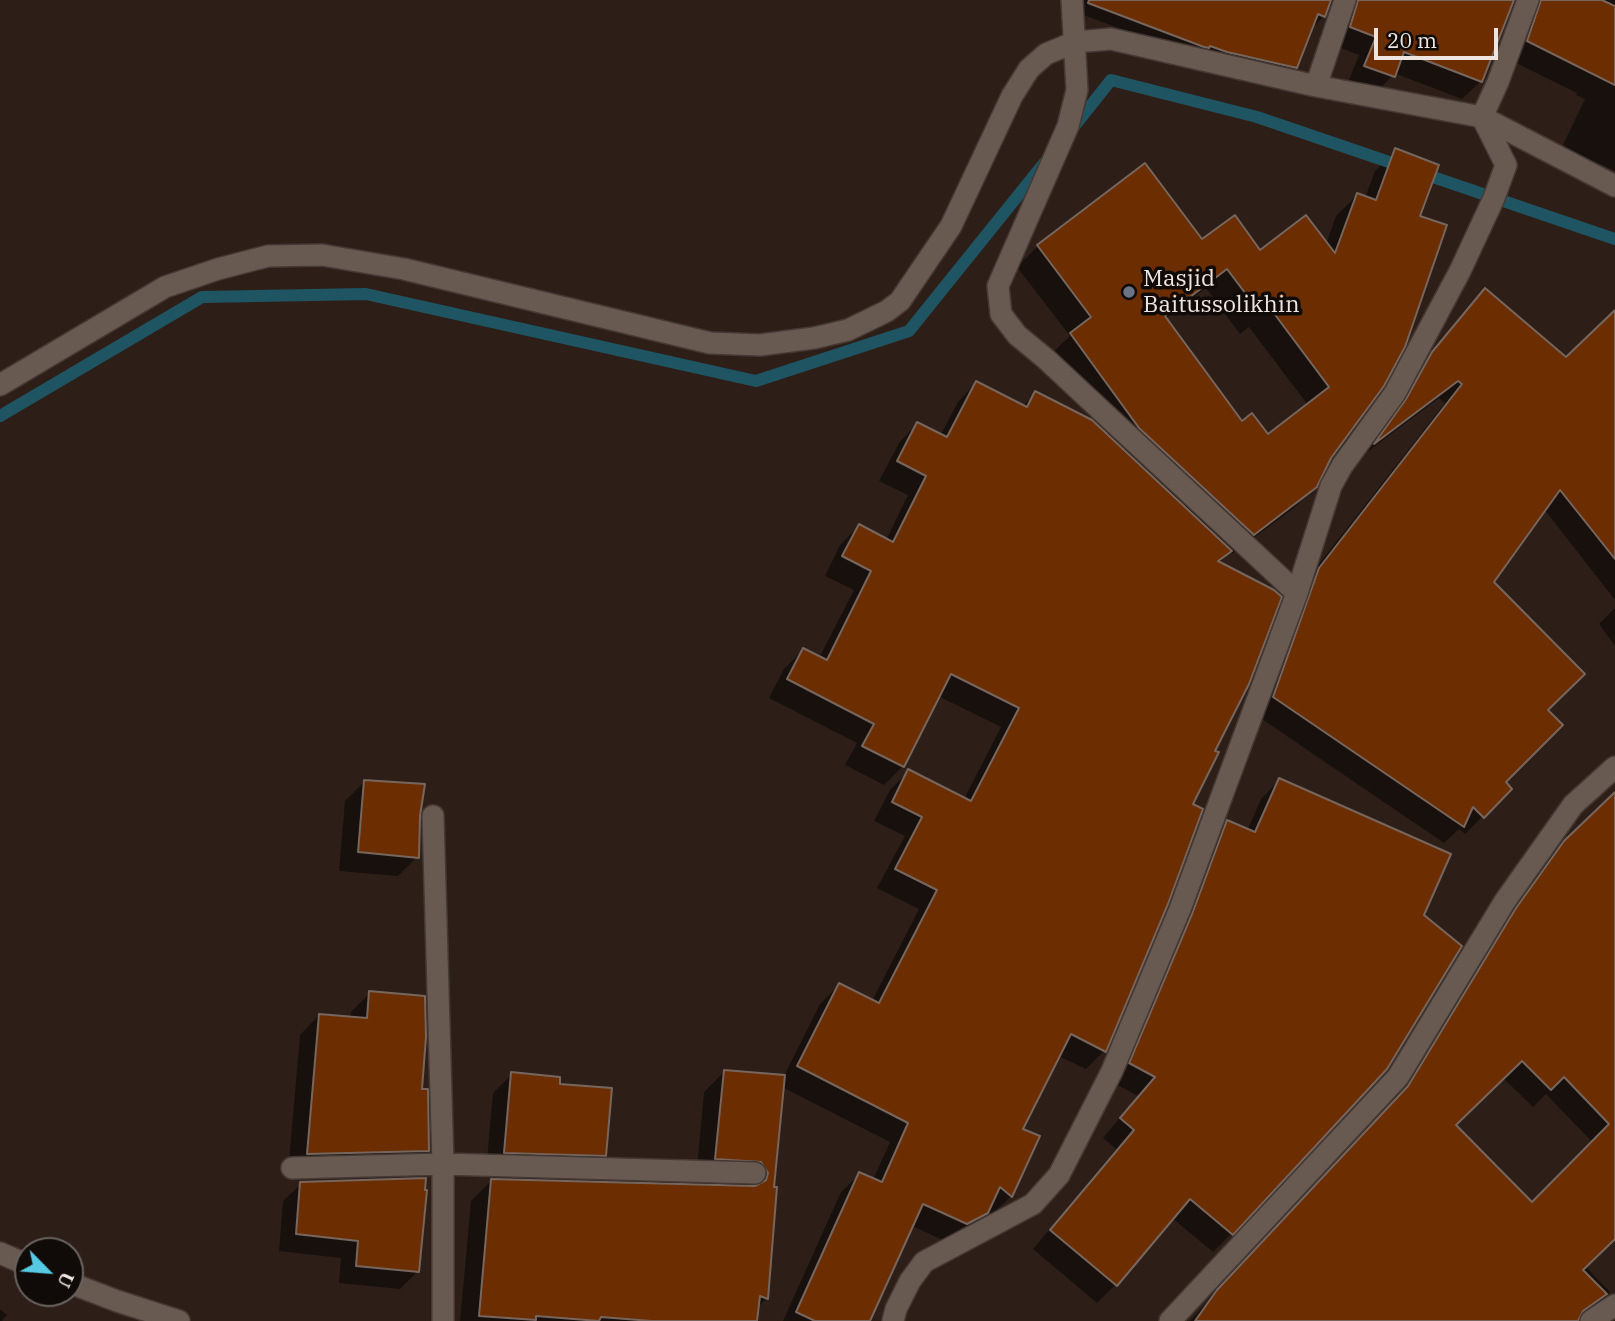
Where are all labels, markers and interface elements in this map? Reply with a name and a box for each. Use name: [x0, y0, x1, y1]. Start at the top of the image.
scale bar: [1377, 14, 1501, 58]
text: 20 m: [1387, 26, 1437, 54]
place label: Masjid Baitussolikhin: [1143, 265, 1300, 319]
marker: Masjid Baitussolikhin: [1121, 284, 1137, 300]
north arrow: [14, 1237, 84, 1307]
text: U: [52, 1268, 80, 1292]

